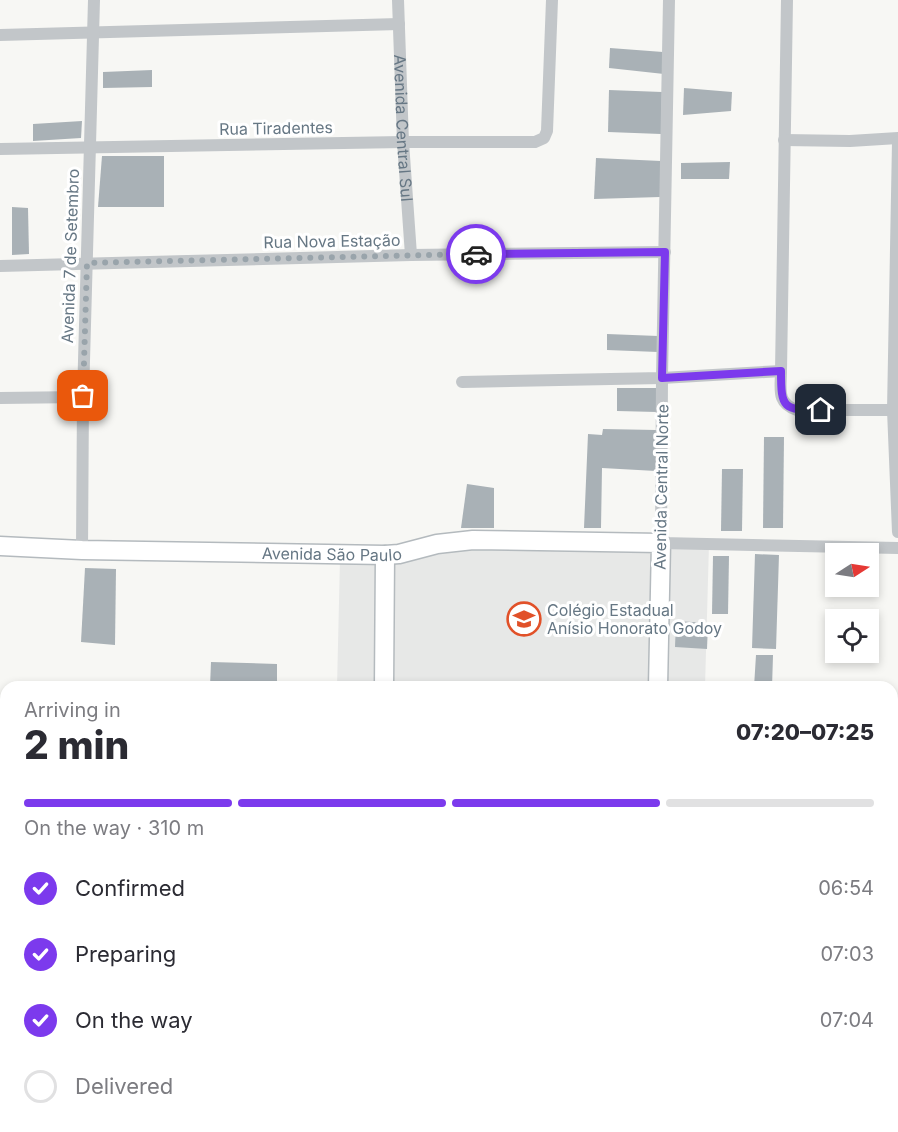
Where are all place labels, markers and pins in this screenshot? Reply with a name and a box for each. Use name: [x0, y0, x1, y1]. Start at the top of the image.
pin: [57, 370, 108, 421]
pin: [795, 384, 846, 435]
place label: Colégio Estadual Anísio Honorato Godoy: [547, 600, 722, 638]
school or university icon: Colégio Estadual Anísio Honorato Godoy: [506, 601, 542, 637]

